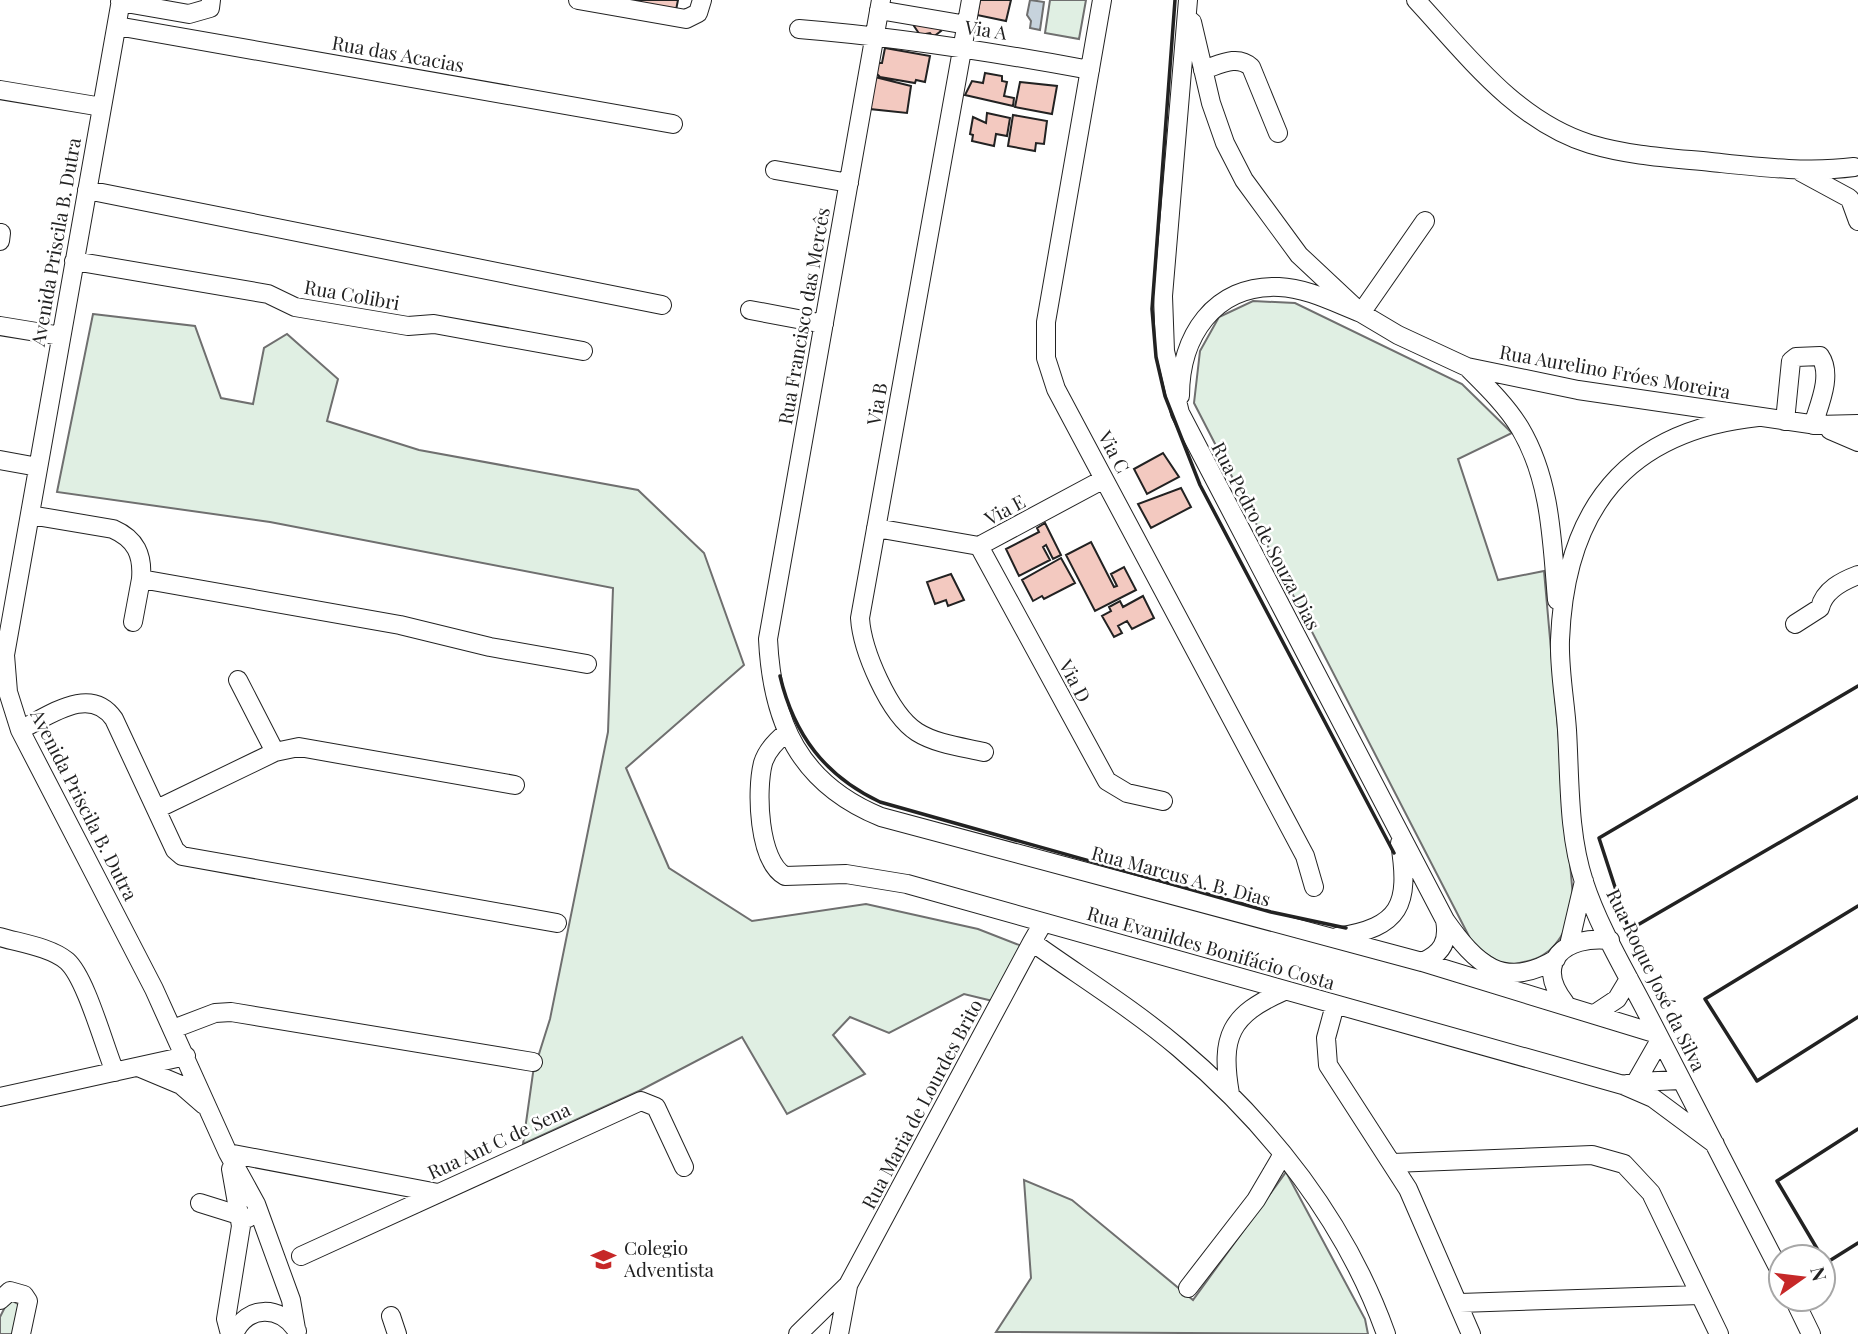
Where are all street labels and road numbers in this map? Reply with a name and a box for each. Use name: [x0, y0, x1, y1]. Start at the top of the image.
street label: Via A: [962, 13, 1010, 45]
street label: Rua das Acacias: [330, 29, 466, 77]
street label: Avenida Priscila B. Dutra: [24, 135, 86, 349]
street label: Rua Francisco das Mercês: [771, 205, 835, 426]
street label: Rua Colibri: [302, 273, 402, 315]
street label: Rua Aurelino Fróes Moreira: [1498, 338, 1733, 404]
street label: Via B: [859, 380, 893, 428]
street label: Via C: [1093, 425, 1137, 477]
street label: Rua Pedro de Souza Dias: [1206, 437, 1328, 634]
street label: Via E: [979, 488, 1029, 531]
street label: Via D: [1053, 654, 1098, 706]
street label: Avenida Priscila B. Dutra: [25, 704, 145, 905]
street label: Rua Marcus A. B. Dias: [1089, 839, 1274, 911]
street label: Rua Roque José da Silva: [1601, 884, 1713, 1076]
street label: Rua Evanildes Bonifácio Costa: [1084, 899, 1339, 995]
street label: Rua Maria de Lourdes Brito: [855, 994, 988, 1213]
street label: Rua Ant C de Sena: [423, 1095, 575, 1185]

